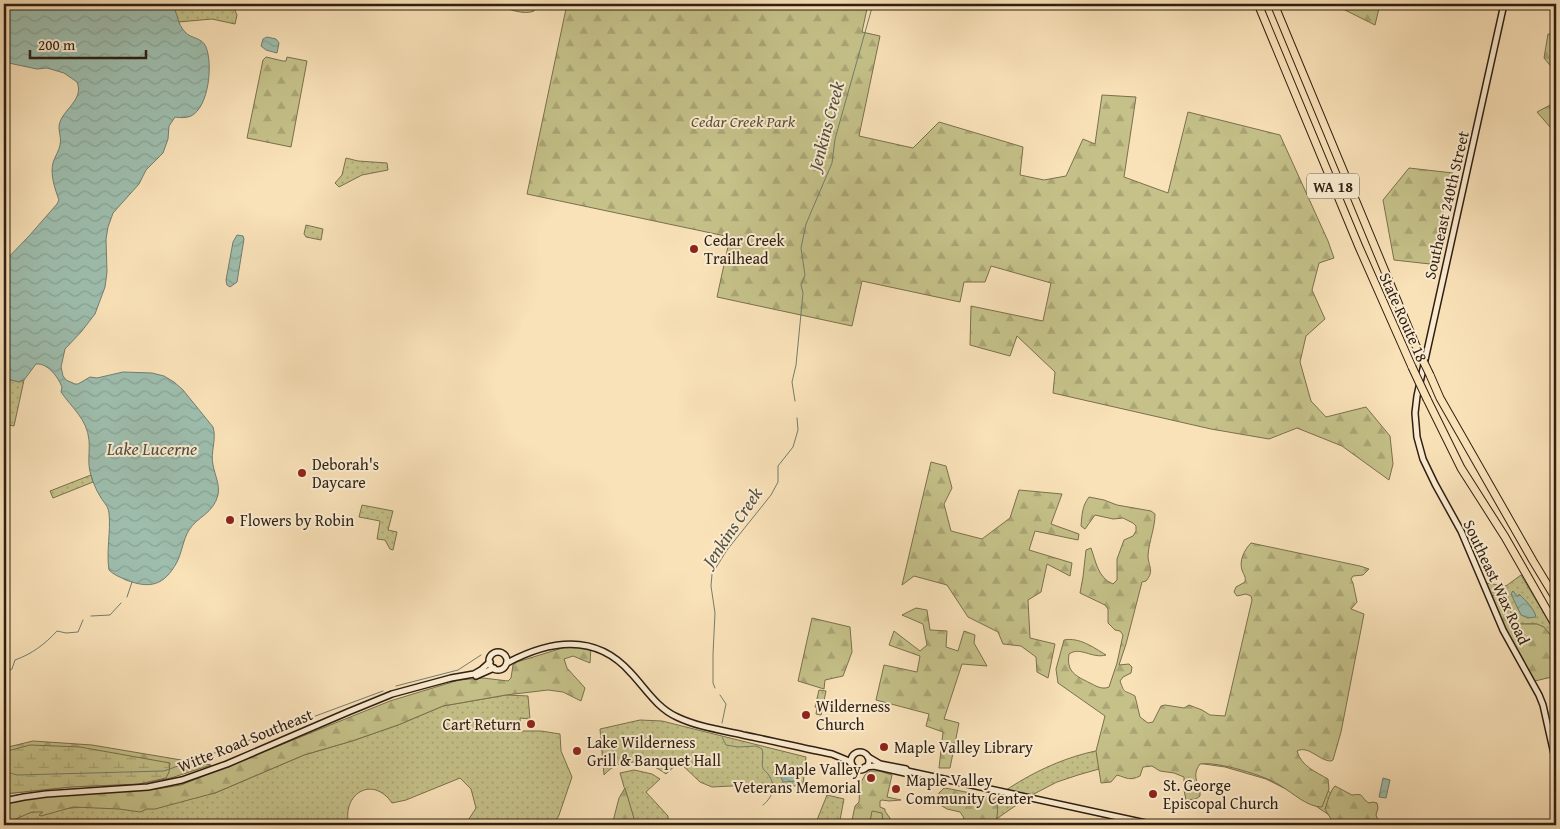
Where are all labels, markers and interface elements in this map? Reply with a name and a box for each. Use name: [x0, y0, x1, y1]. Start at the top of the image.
scale bar: [30, 28, 146, 60]
text: 200 m: [38, 34, 76, 55]
water label: Jenkins Creek: [800, 78, 851, 177]
park label: Cedar Creek Park: [691, 109, 796, 133]
street label: Southeast 240th Street: [1417, 128, 1475, 282]
road number: WA 18: [1307, 174, 1359, 198]
place label: Cedar Creek Trailhead: [704, 228, 785, 270]
marker: Cedar Creek Trailhead: [688, 243, 700, 255]
street label: State Route 18: [1374, 268, 1435, 366]
water label: Lake Lucerne: [106, 435, 197, 462]
place label: Deborah's Daycare: [312, 452, 379, 494]
marker: Deborah's Daycare: [296, 467, 308, 479]
water label: Jenkins Creek: [694, 481, 769, 575]
place label: Flowers by Robin: [240, 508, 354, 532]
marker: Flowers by Robin: [224, 514, 236, 526]
street label: Southeast Wax Road: [1457, 516, 1537, 649]
place label: Wilderness Church: [816, 694, 890, 736]
street label: Witte Road Southeast: [174, 702, 316, 778]
marker: Wilderness Church: [800, 709, 812, 721]
place label: Cart Return: [442, 712, 521, 736]
marker: Cart Return: [525, 718, 537, 730]
place label: Lake Wilderness Grill & Banquet Hall: [587, 730, 721, 772]
place label: Maple Valley Library: [894, 735, 1033, 759]
marker: Maple Valley Library: [878, 741, 890, 753]
marker: Lake Wilderness Grill & Banquet Hall: [571, 745, 583, 757]
place label: Maple Valley Veterans Memorial: [733, 757, 862, 799]
place label: Maple Valley Community Center: [906, 768, 1034, 810]
marker: Maple Valley Veterans Memorial: [865, 772, 877, 784]
place label: St. George Episcopal Church: [1163, 773, 1279, 815]
marker: Maple Valley Community Center: [890, 783, 902, 795]
marker: St. George Episcopal Church: [1147, 788, 1159, 800]

